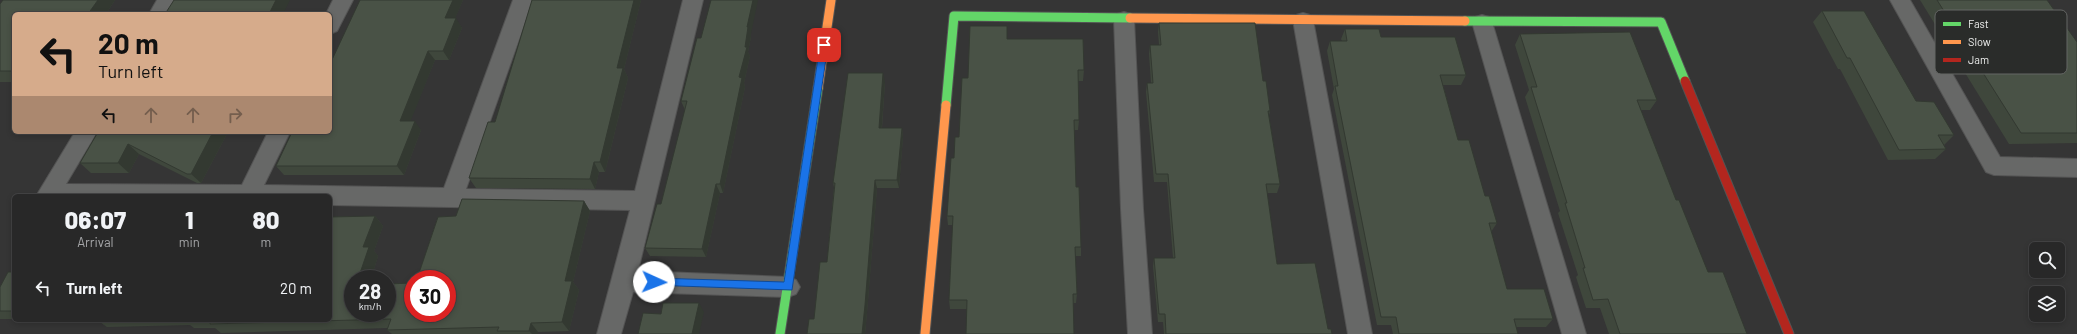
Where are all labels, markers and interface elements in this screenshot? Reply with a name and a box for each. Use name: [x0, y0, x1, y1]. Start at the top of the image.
legend: [1935, 10, 2067, 74]
text: Fast: [1968, 17, 1989, 30]
text: 20 m: [98, 26, 159, 60]
icon: left: [32, 28, 84, 80]
pin: [807, 28, 841, 62]
icon: arrive: [813, 34, 835, 56]
text: Slow: [1968, 35, 1991, 48]
text: Jam: [1968, 53, 1989, 66]
text: Turn left: [98, 60, 164, 82]
icon: left: [98, 104, 120, 126]
icon: ahead: [140, 104, 162, 126]
icon: ahead: [182, 104, 204, 126]
icon: right: [224, 104, 246, 126]
text: 06:07: [65, 205, 126, 234]
text: 1: [185, 205, 194, 234]
text: 80: [252, 205, 279, 234]
text: Arrival: [77, 234, 114, 250]
text: min: [179, 234, 200, 250]
text: m: [261, 234, 271, 250]
map controls: [2029, 242, 2065, 322]
button: search: [2029, 242, 2065, 278]
position arrow: [633, 261, 675, 303]
speed limit sign: 30: [404, 270, 456, 322]
icon: left: [32, 277, 54, 299]
text: Turn left: [66, 279, 122, 297]
text: 20 m: [280, 279, 312, 297]
text: 28: [359, 279, 381, 303]
button: layers: [2029, 286, 2065, 322]
text: km/h: [359, 300, 381, 312]

